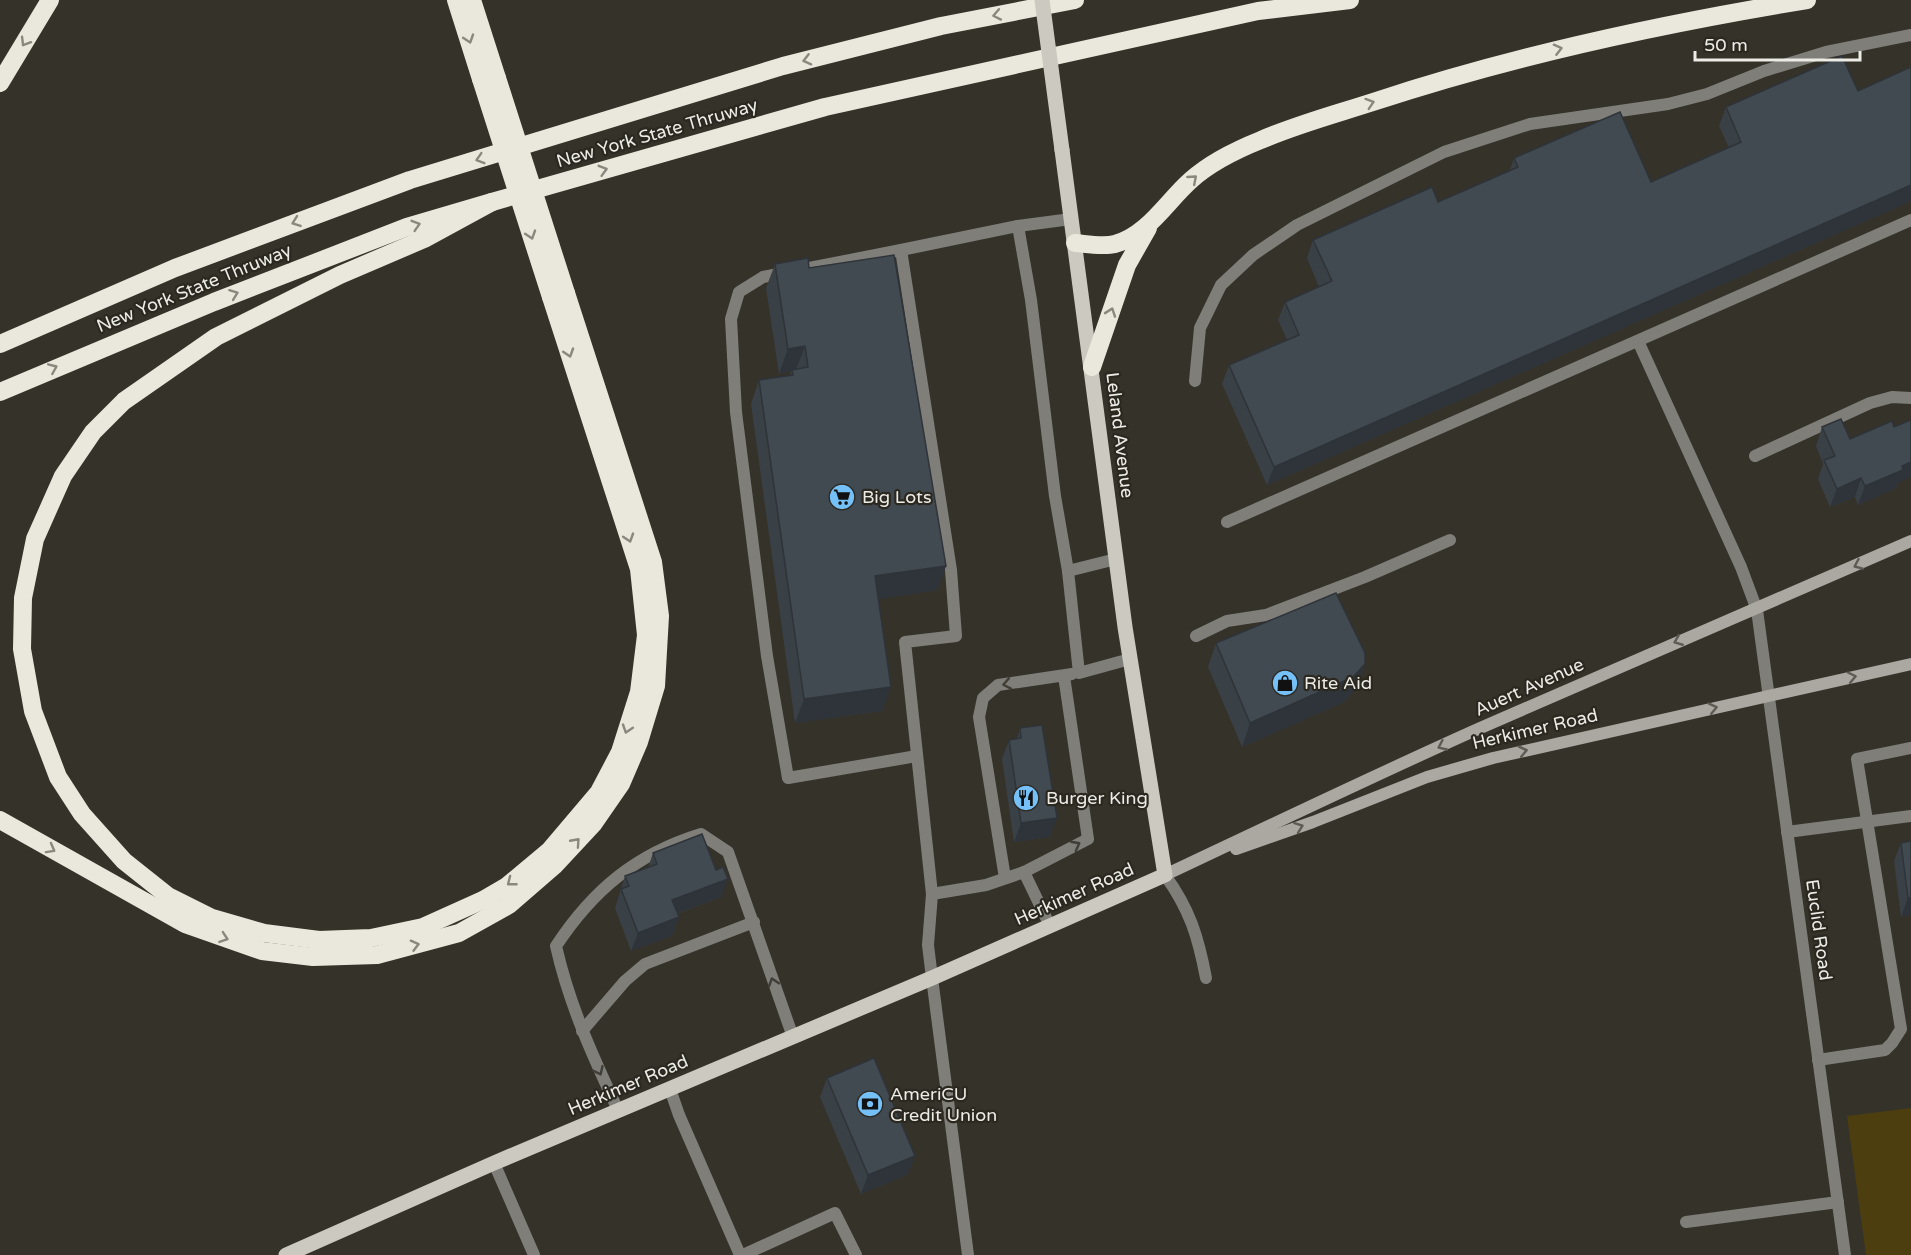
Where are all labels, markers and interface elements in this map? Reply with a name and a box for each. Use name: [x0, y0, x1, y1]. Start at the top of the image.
one-way arrow: [992, 8, 1002, 21]
scale bar: [1695, 24, 1860, 62]
one-way arrow: [461, 33, 474, 44]
text: 50 m: [1704, 34, 1748, 56]
one-way arrow: [22, 35, 33, 46]
one-way arrow: [1553, 43, 1563, 56]
one-way arrow: [803, 53, 813, 66]
street label: New York State Thruway: [554, 94, 760, 172]
one-way arrow: [1364, 97, 1375, 110]
one-way arrow: [475, 151, 486, 164]
one-way arrow: [597, 165, 608, 177]
one-way arrow: [1186, 176, 1197, 187]
one-way arrow: [291, 215, 302, 228]
one-way arrow: [410, 220, 421, 232]
one-way arrow: [524, 229, 536, 240]
street label: New York State Thruway: [93, 239, 295, 337]
one-way arrow: [227, 289, 238, 301]
one-way arrow: [1103, 307, 1116, 318]
one-way arrow: [562, 347, 574, 358]
one-way arrow: [47, 363, 58, 375]
street label: Leland Avenue: [1101, 371, 1139, 499]
supermarket icon: Big Lots: [827, 482, 857, 512]
place label: Big Lots: [862, 486, 932, 508]
one-way arrow: [622, 532, 634, 543]
one-way arrow: [1853, 557, 1864, 569]
one-way arrow: [1673, 634, 1684, 646]
street label: Auert Avenue: [1471, 653, 1587, 721]
shop icon: Rite Aid: [1270, 668, 1300, 698]
one-way arrow: [1846, 671, 1856, 684]
place label: Rite Aid: [1304, 672, 1372, 694]
one-way arrow: [1002, 678, 1012, 690]
one-way arrow: [1708, 702, 1718, 715]
street label: Herkimer Road: [1470, 704, 1600, 754]
one-way arrow: [622, 723, 635, 734]
one-way arrow: [1438, 738, 1449, 750]
one-way arrow: [1518, 746, 1528, 759]
restaurant icon: Burger King: [1011, 783, 1041, 813]
place label: Burger King: [1046, 787, 1148, 809]
one-way arrow: [1293, 821, 1304, 834]
one-way arrow: [569, 838, 580, 849]
one-way arrow: [1070, 841, 1080, 852]
one-way arrow: [45, 842, 55, 853]
street label: Herkimer Road: [1011, 858, 1137, 930]
one-way arrow: [507, 874, 518, 885]
street label: Euclid Road: [1801, 878, 1837, 982]
one-way arrow: [218, 930, 229, 943]
one-way arrow: [410, 939, 420, 952]
one-way arrow: [768, 977, 780, 988]
street label: Herkimer Road: [565, 1050, 691, 1120]
one-way arrow: [592, 1064, 604, 1075]
place label: AmeriCU Credit Union: [890, 1083, 997, 1126]
bank icon: AmeriCU Credit Union: [855, 1089, 885, 1119]

